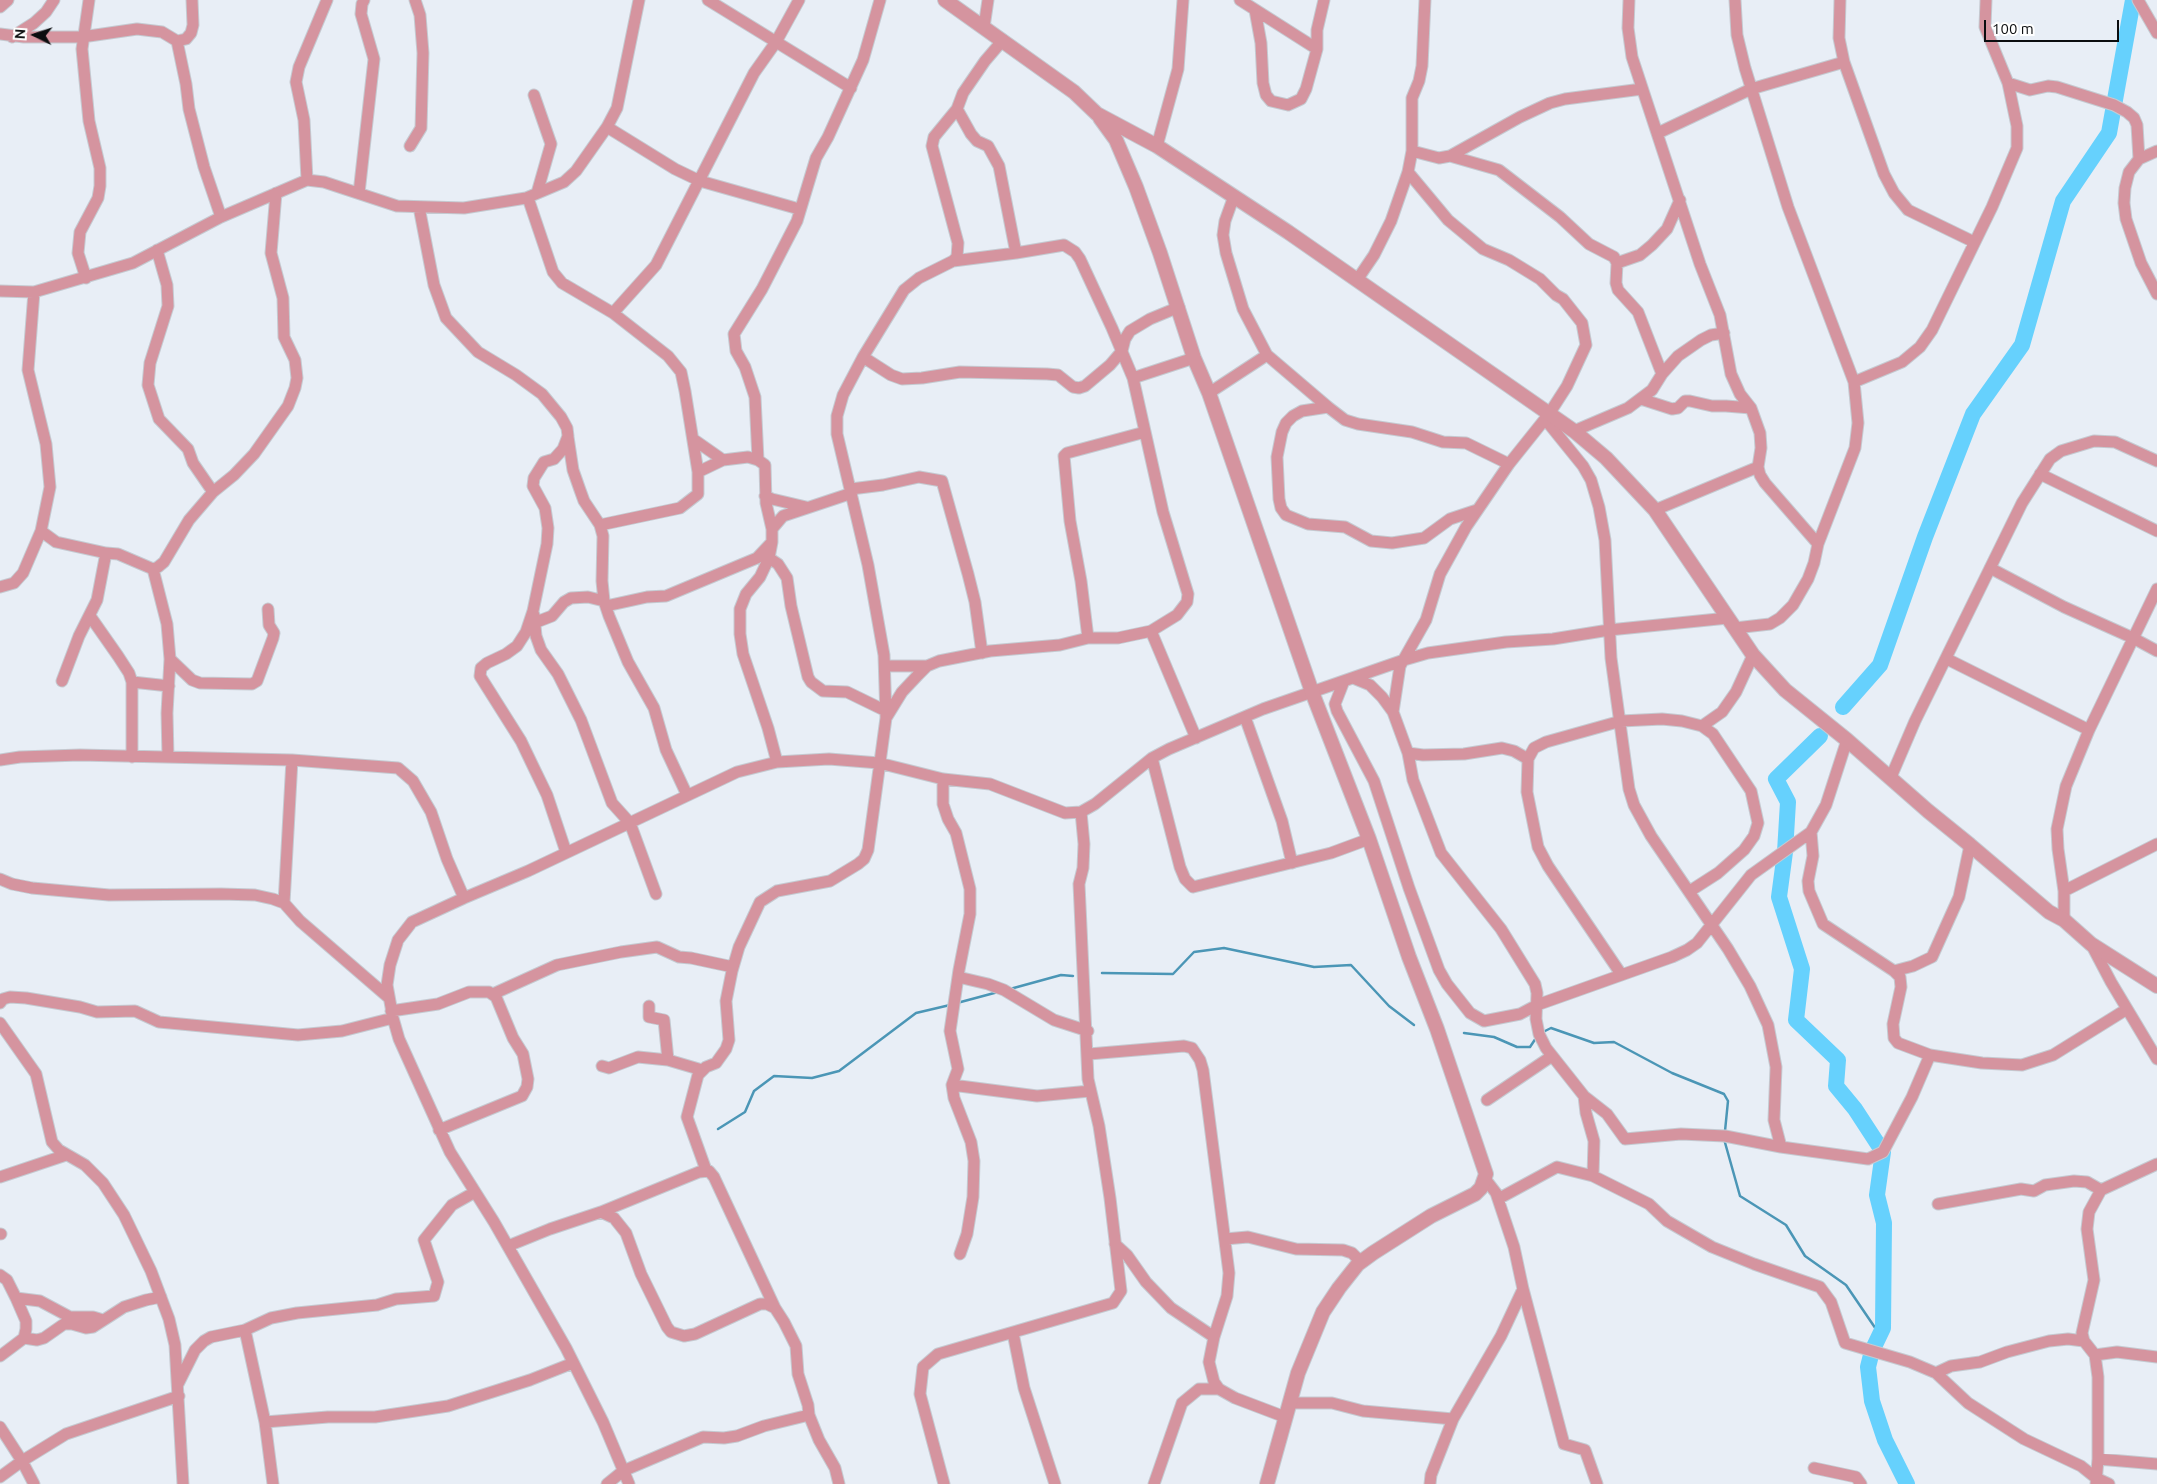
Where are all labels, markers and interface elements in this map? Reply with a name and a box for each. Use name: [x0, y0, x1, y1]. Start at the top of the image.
north arrow: [10, 10, 60, 60]
scale bar: [1987, 10, 2122, 42]
text: 100 m: [1992, 20, 2034, 37]
text: N: [12, 28, 28, 40]

